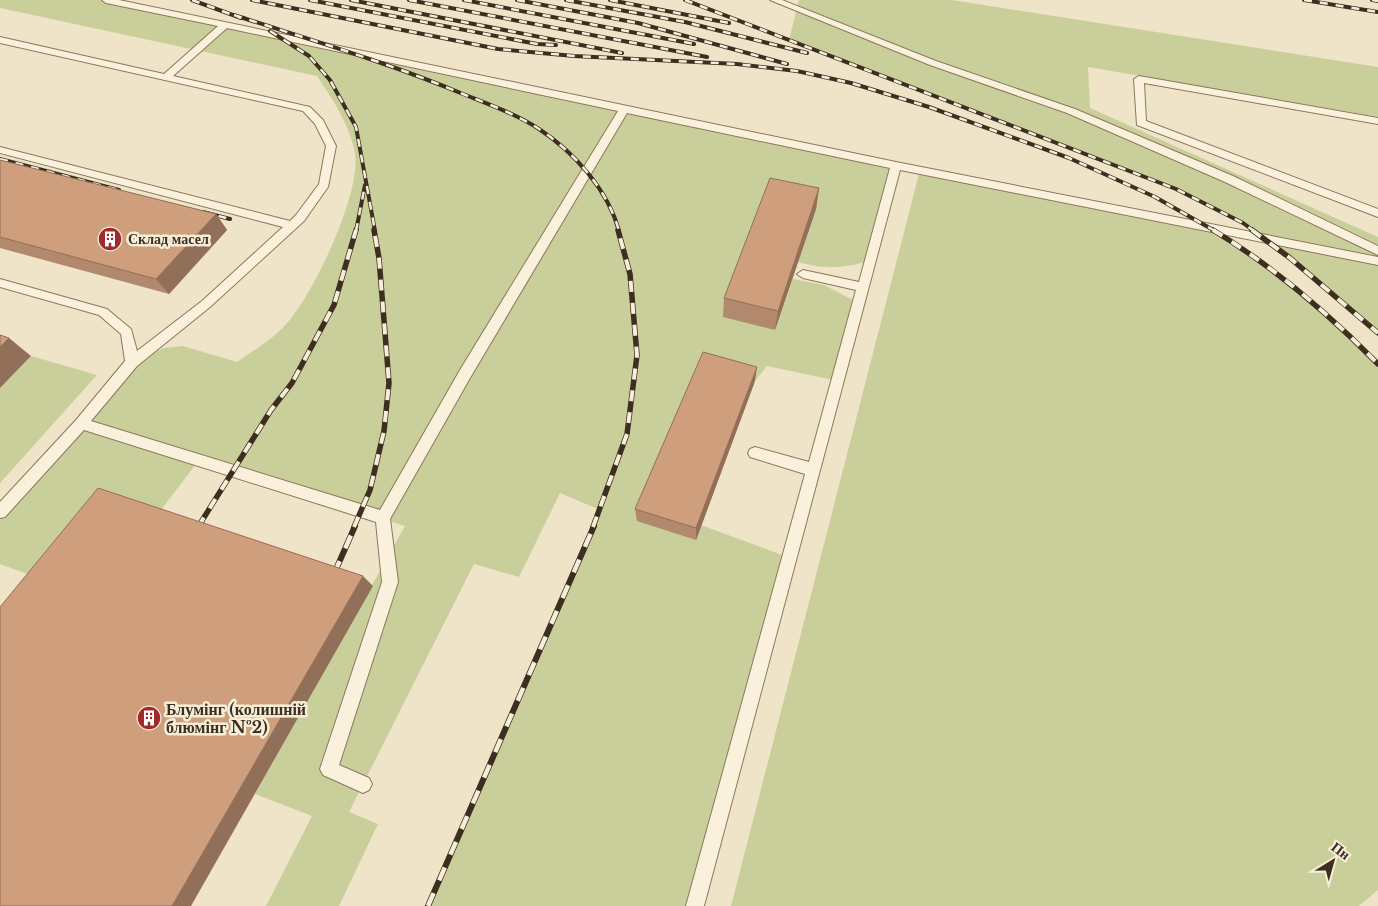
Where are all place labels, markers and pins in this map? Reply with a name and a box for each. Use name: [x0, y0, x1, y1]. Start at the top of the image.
building icon: Склад масел: [97, 226, 123, 252]
place label: Склад масел: [128, 230, 209, 248]
place label: Блумінг (колишній блюмінг №2): [166, 699, 306, 737]
building icon: Блумінг (колишній блюмінг №2): [136, 705, 162, 731]

